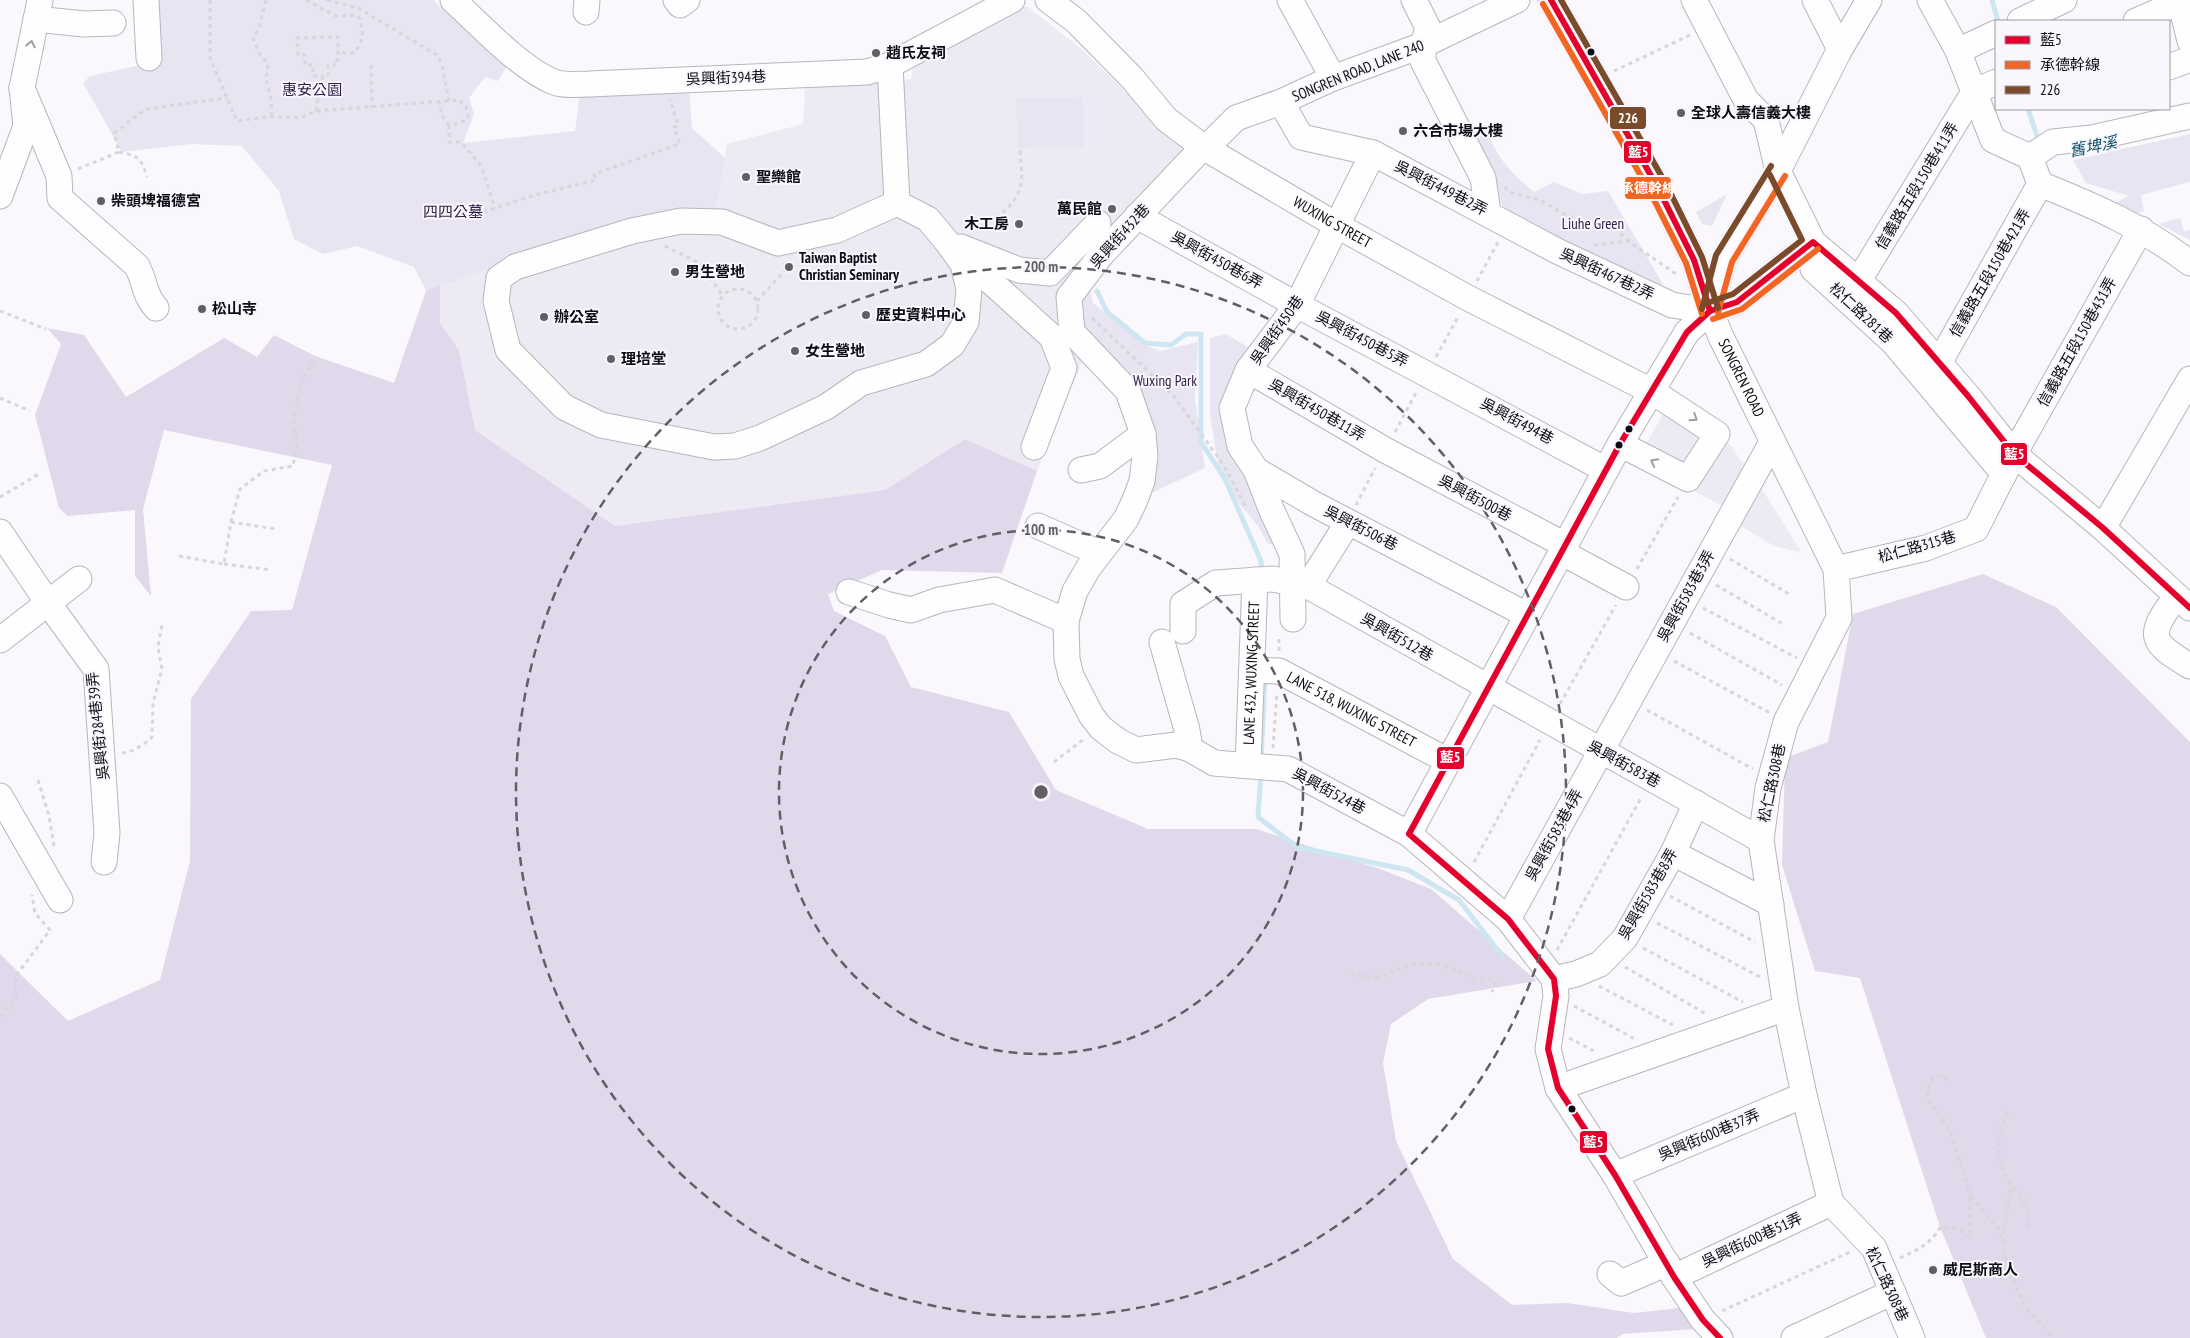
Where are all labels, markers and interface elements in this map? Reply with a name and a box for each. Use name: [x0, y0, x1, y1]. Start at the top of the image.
legend: [1995, 20, 2170, 110]
text: 藍5: [2040, 30, 2062, 49]
street label: SONGREN ROAD, LANE 240: [1289, 35, 1427, 106]
one-way arrow: [25, 40, 36, 48]
place label: 趙氏友祠: [886, 43, 946, 62]
marker: 趙氏友祠: [870, 47, 882, 59]
unlabelled marker: [1586, 47, 1596, 57]
text: 承德幹線: [2040, 55, 2100, 74]
street label: 吳興街394巷: [686, 67, 766, 88]
park label: 惠安公園: [282, 80, 342, 99]
text: 226: [2040, 80, 2061, 99]
place label: 全球人壽信義大樓: [1691, 103, 1811, 122]
line badge: 226: [1609, 106, 1647, 130]
marker: 全球人壽信義大樓: [1675, 107, 1687, 119]
text: 226: [1618, 109, 1638, 127]
street label: 信義路五段150巷411弄: [1871, 118, 1962, 253]
place label: 六合市場大樓: [1413, 121, 1503, 140]
marker: 六合市場大樓: [1397, 125, 1409, 137]
water label: 舊埤溪: [2068, 131, 2120, 160]
line badge: 藍5: [1623, 140, 1652, 164]
text: 藍5: [1628, 143, 1648, 161]
street label: 吳興街449巷2弄: [1391, 156, 1491, 219]
place label: 聖樂館: [756, 167, 801, 186]
marker: 聖樂館: [740, 171, 752, 183]
line badge: 承德幹線: [1624, 176, 1672, 200]
text: 承德幹線: [1620, 179, 1676, 197]
place label: 柴頭埤福德宮: [111, 191, 201, 210]
street label: WUXING STREET: [1290, 192, 1375, 252]
marker: 柴頭埤福德宮: [95, 195, 107, 207]
place label: 萬民館: [1057, 199, 1102, 218]
street label: 吳興街432巷: [1086, 199, 1154, 272]
park label: 四四公墓: [423, 202, 483, 221]
marker: 萬民館: [1106, 203, 1118, 215]
street label: 信義路五段150巷421弄: [1945, 205, 2034, 341]
place label: 木工房: [964, 214, 1009, 233]
park label: Liuhe Green: [1562, 214, 1624, 233]
marker: 木工房: [1013, 218, 1025, 230]
street label: 吳興街450巷6弄: [1168, 227, 1266, 293]
street label: 吳興街467巷2弄: [1557, 243, 1657, 304]
place label: Taiwan Baptist Christian Seminary: [799, 248, 900, 284]
text: 200 m: [1024, 257, 1058, 276]
marker: Taiwan Baptist Christian Seminary: [783, 261, 795, 273]
place label: 男生營地: [685, 262, 745, 281]
marker: 男生營地: [669, 266, 681, 278]
street label: 信義路五段150巷431弄: [2033, 274, 2120, 410]
street label: 松仁路281巷: [1826, 278, 1897, 347]
street label: 吳興街450巷: [1246, 291, 1307, 368]
place label: 松山寺: [212, 299, 257, 318]
marker: 松山寺: [196, 303, 208, 315]
place label: 歷史資料中心: [876, 305, 966, 324]
street label: 吳興街450巷5弄: [1313, 306, 1412, 371]
place label: 辦公室: [554, 307, 599, 326]
marker: 歷史資料中心: [860, 309, 872, 321]
marker: 辦公室: [538, 311, 550, 323]
street label: SONGREN ROAD: [1714, 335, 1769, 420]
place label: 女生營地: [805, 341, 865, 360]
marker: 女生營地: [789, 345, 801, 357]
place label: 理培堂: [621, 349, 666, 368]
marker: 理培堂: [605, 353, 617, 365]
park label: Wuxing Park: [1133, 371, 1197, 390]
street label: 吳興街450巷11弄: [1265, 374, 1369, 445]
street label: 吳興街494巷: [1477, 393, 1557, 448]
one-way arrow: [1688, 412, 1697, 421]
unlabelled marker: [1624, 424, 1634, 434]
unlabelled marker: [1614, 440, 1624, 450]
line badge: 藍5: [2000, 442, 2028, 466]
text: 藍5: [2004, 445, 2024, 463]
one-way arrow: [1650, 457, 1659, 468]
street label: 吳興街500巷: [1435, 470, 1515, 525]
street label: 吳興街506巷: [1321, 501, 1401, 554]
text: 100 m: [1024, 520, 1058, 539]
street label: 松仁路315巷: [1876, 526, 1958, 567]
street label: 吳興街583巷3弄: [1653, 547, 1719, 645]
street label: LANE 432, WUXING STREET: [1239, 601, 1263, 745]
street label: 吳興街512巷: [1358, 608, 1437, 665]
street label: LANE 518, WUXING STREET: [1284, 667, 1420, 751]
street label: 吳興街284巷39弄: [82, 671, 113, 781]
street label: 吳興街583巷: [1585, 736, 1664, 791]
street label: 松仁路308巷: [1754, 742, 1789, 824]
line badge: 藍5: [1436, 746, 1465, 770]
text: 藍5: [1440, 748, 1460, 766]
street label: 吳興街524巷: [1289, 763, 1369, 818]
centre of rings: [1032, 783, 1050, 801]
street label: 吳興街583巷4弄: [1521, 786, 1587, 884]
street label: 吳興街583巷8弄: [1614, 845, 1681, 943]
unlabelled marker: [1567, 1104, 1577, 1114]
street label: 吳興街600巷37弄: [1655, 1105, 1763, 1165]
line badge: 藍5: [1579, 1130, 1608, 1154]
text: 藍5: [1583, 1133, 1603, 1151]
street label: 吳興街600巷51弄: [1698, 1208, 1805, 1271]
street label: 松仁路308巷: [1862, 1243, 1913, 1324]
place label: 威尼斯商人: [1943, 1260, 2018, 1279]
marker: 威尼斯商人: [1927, 1264, 1939, 1276]

